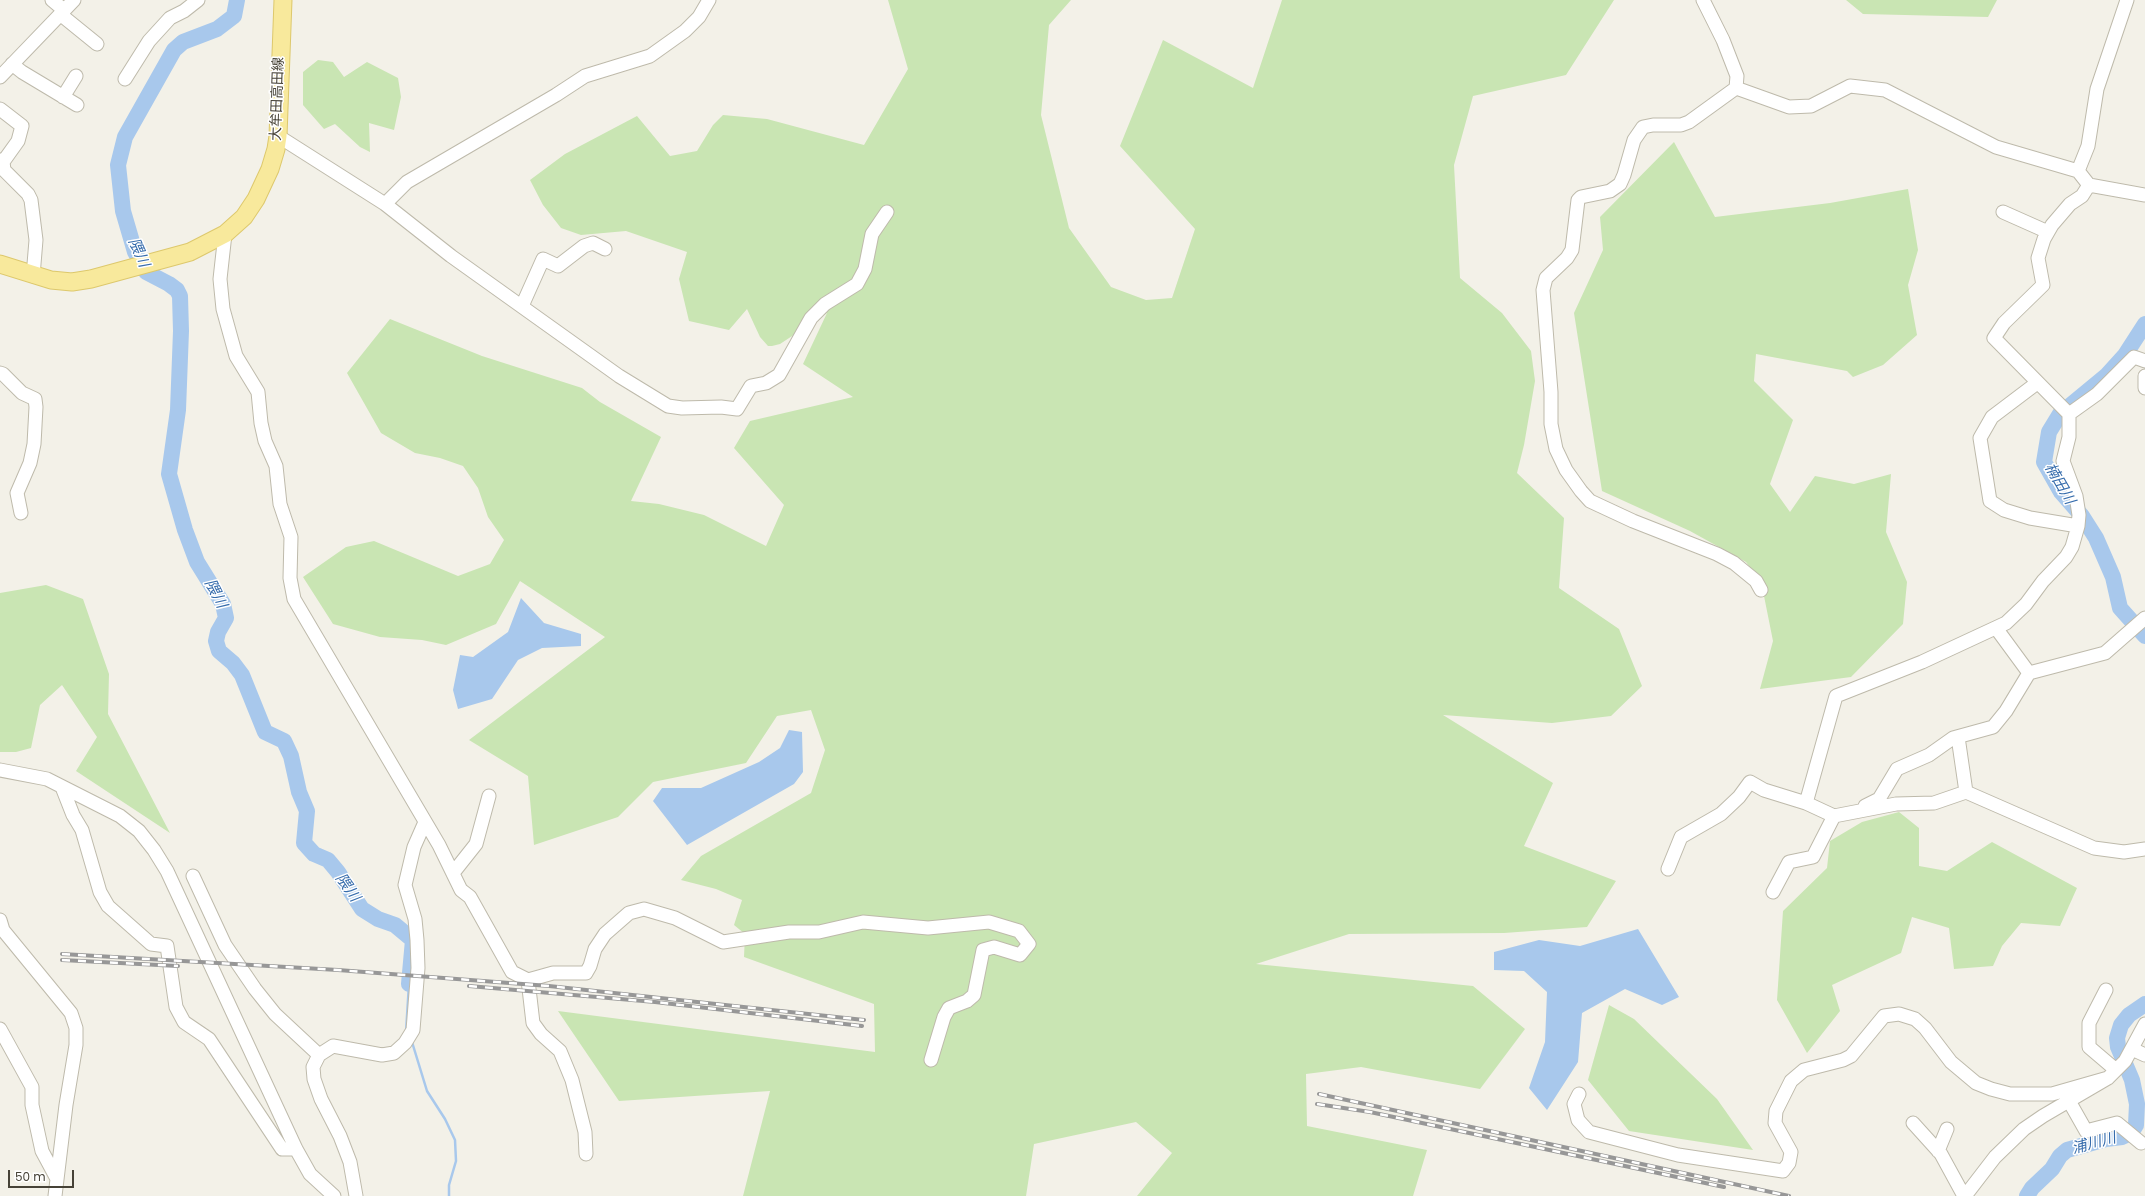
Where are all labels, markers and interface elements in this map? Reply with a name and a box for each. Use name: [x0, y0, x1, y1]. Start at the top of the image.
street label: 大牟田高田線: [268, 57, 288, 141]
water label: 隈川: [124, 236, 152, 270]
water label: 楠田川: [2040, 460, 2078, 508]
water label: 隈川: [200, 577, 230, 611]
water label: 隈川: [331, 871, 363, 905]
water label: 浦川川: [2070, 1129, 2118, 1159]
scale bar: [10, 1162, 76, 1188]
text: 50 m: [15, 1168, 46, 1185]

